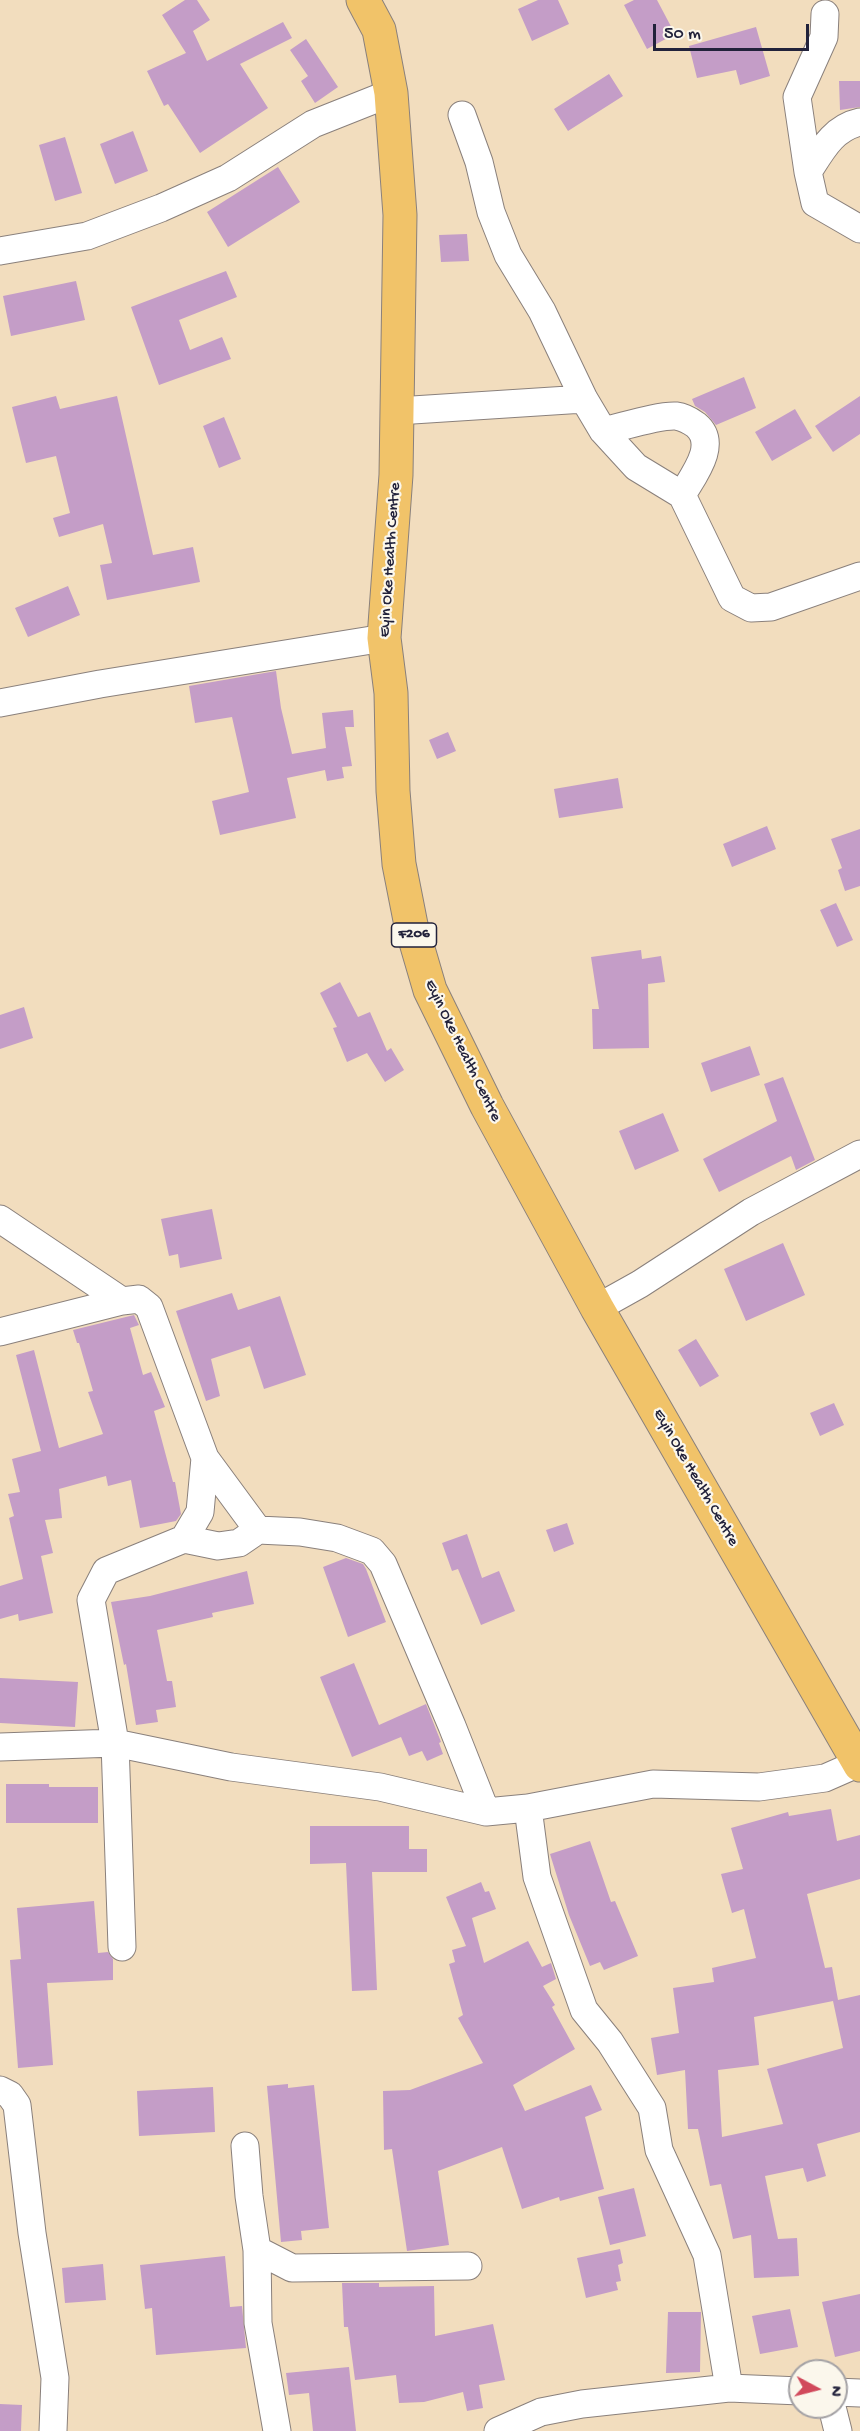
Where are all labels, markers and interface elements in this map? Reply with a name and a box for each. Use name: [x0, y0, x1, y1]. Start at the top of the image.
scale bar: [656, 12, 812, 50]
text: 50 m: [664, 24, 701, 45]
street label: Eyin Oke Health Centre: [376, 482, 406, 638]
road number: F206: [392, 923, 436, 947]
street label: Eyin Oke Health Centre: [419, 977, 505, 1125]
street label: Eyin Oke Health Centre: [648, 1406, 742, 1550]
north arrow: [788, 2359, 848, 2419]
text: N: [824, 2385, 844, 2397]

